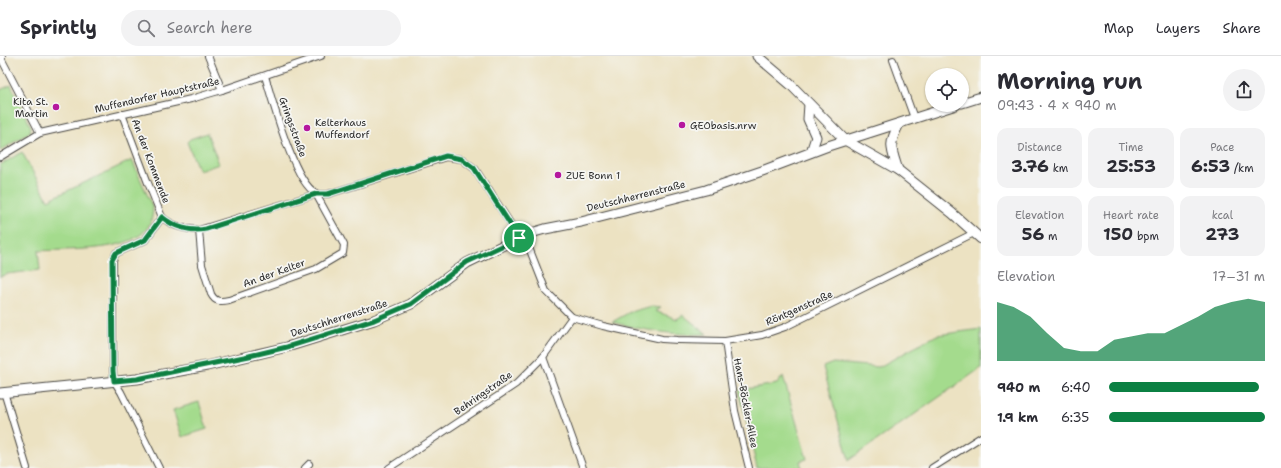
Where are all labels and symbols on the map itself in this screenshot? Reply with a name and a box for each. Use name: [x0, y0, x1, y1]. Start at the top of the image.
street label: Muffendorfer Hauptstraße: [93, 74, 221, 116]
place label: Kita St. Martin: [13, 95, 48, 120]
street label: Gringsstraße: [276, 95, 310, 159]
marker: Kita St. Martin: [51, 102, 61, 112]
place label: Kelterhaus Muffendorf: [315, 116, 370, 141]
street label: An der Kommende: [129, 117, 173, 205]
place label: GEObasis.nrw: [690, 119, 757, 132]
marker: GEObasis.nrw: [677, 120, 687, 130]
marker: Kelterhaus Muffendorf: [302, 123, 312, 133]
place label: ZUE Bonn 1: [566, 169, 620, 182]
marker: ZUE Bonn 1: [553, 170, 563, 180]
street label: Deutschherrenstraße: [585, 177, 687, 215]
pin: [502, 221, 536, 255]
street label: An der Kelter: [241, 256, 307, 290]
street label: Röntgenstraße: [763, 287, 835, 329]
street label: Deutschherrenstraße: [289, 296, 389, 340]
street label: Hans-Böckler-Allee: [731, 357, 761, 450]
street label: Behringstraße: [451, 368, 515, 418]

